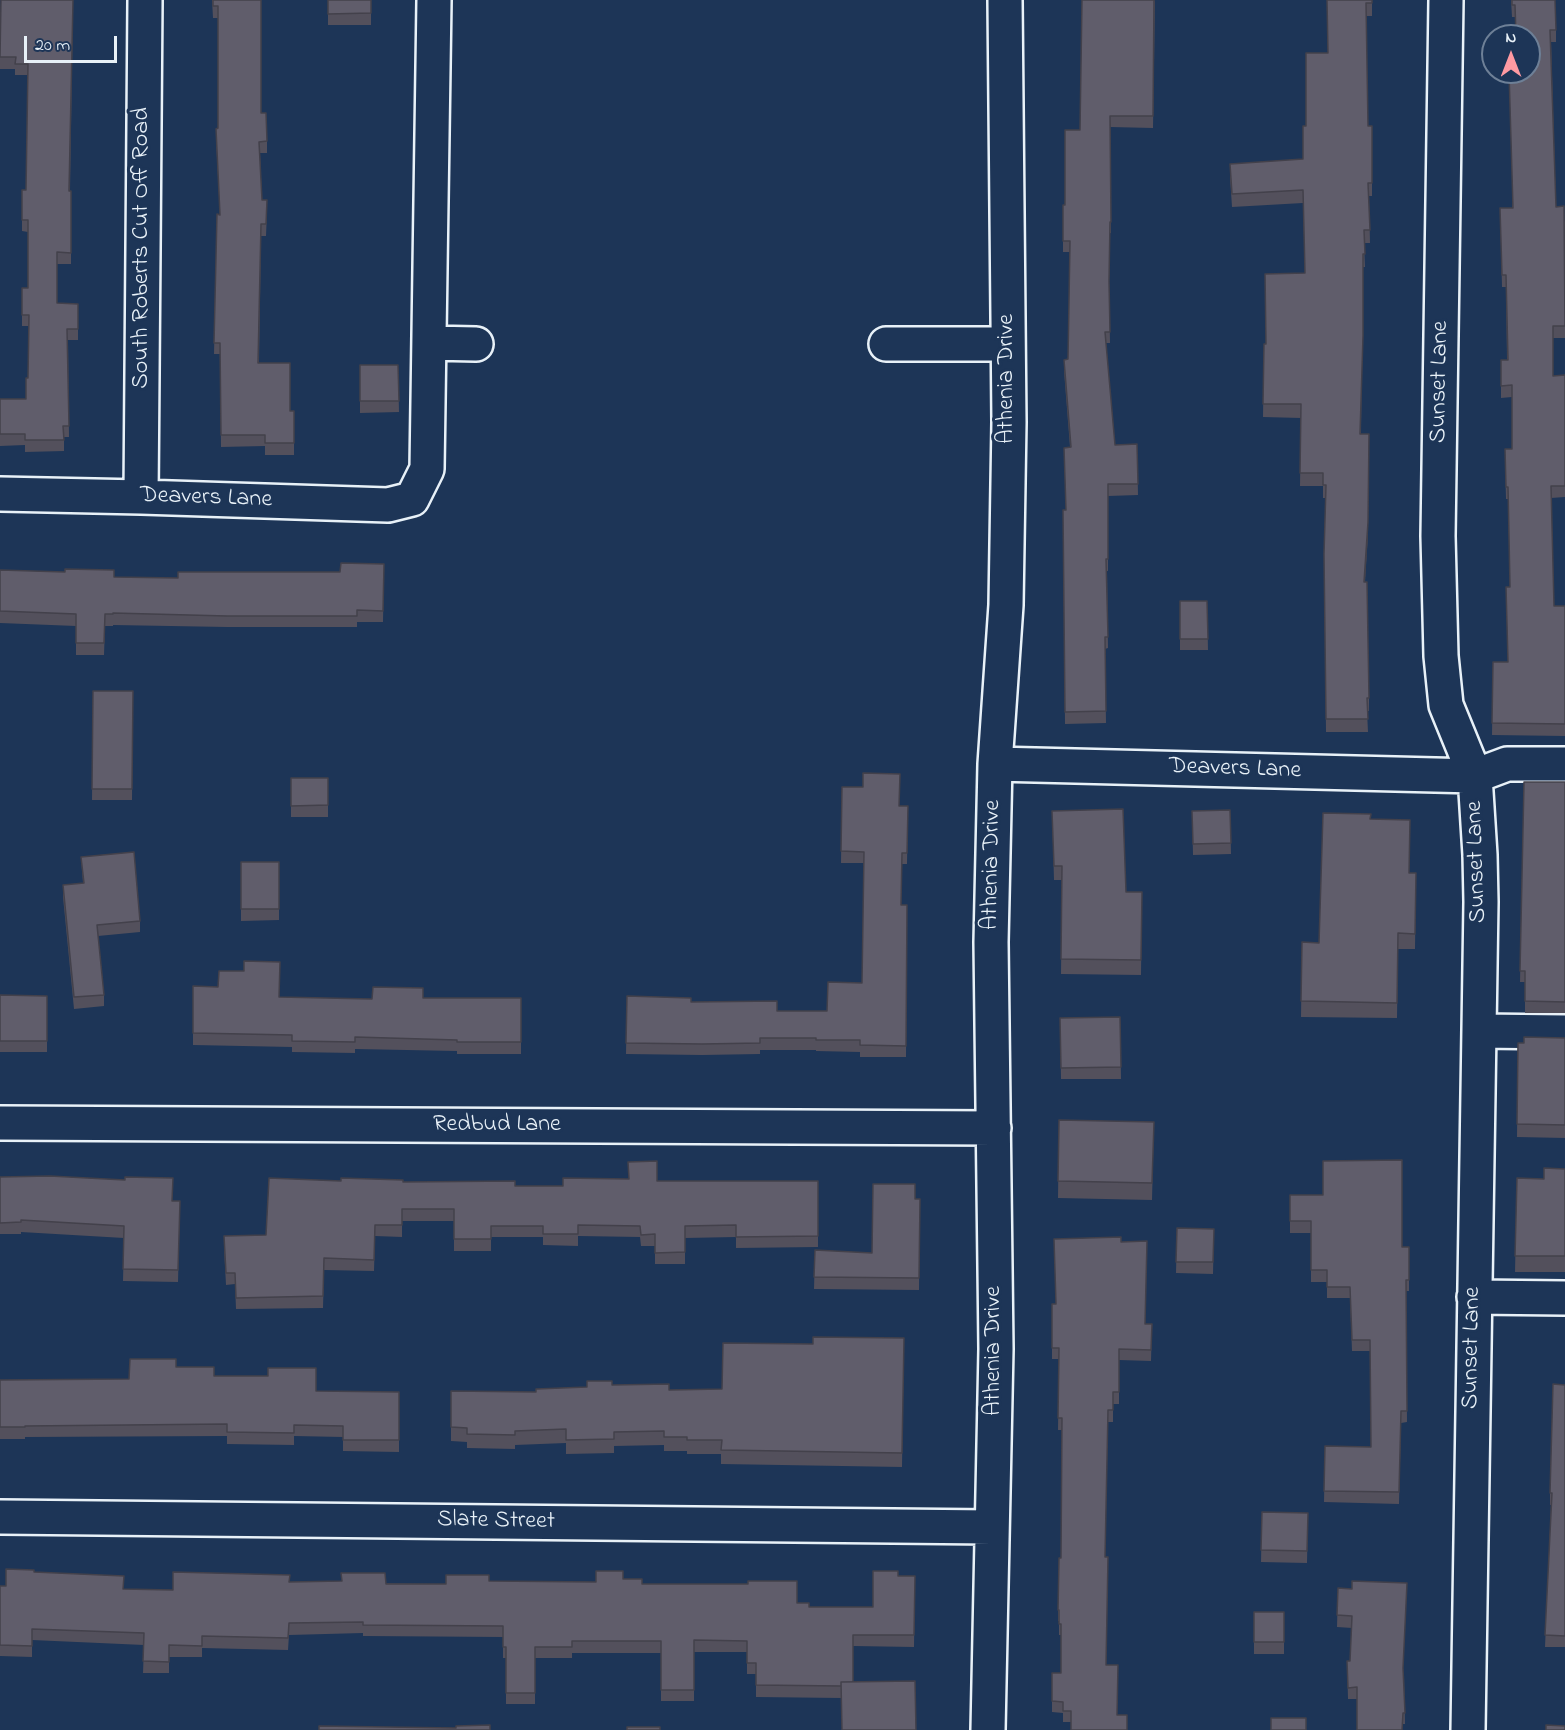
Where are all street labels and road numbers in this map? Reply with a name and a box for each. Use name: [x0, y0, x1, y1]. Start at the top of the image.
street label: South Roberts Cut Off Road: [129, 107, 157, 389]
street label: Athenia Drive: [994, 314, 1022, 444]
street label: Sunset Lane: [1426, 321, 1456, 443]
street label: Deavers Lane: [139, 482, 273, 516]
street label: Deavers Lane: [1168, 753, 1302, 787]
street label: Athenia Drive: [977, 800, 1009, 930]
street label: Sunset Lane: [1461, 800, 1495, 924]
street label: Redbud Lane: [433, 1112, 561, 1140]
street label: Athenia Drive: [981, 1286, 1009, 1416]
street label: Sunset Lane: [1458, 1287, 1488, 1409]
street label: Slate Street: [437, 1507, 555, 1537]

